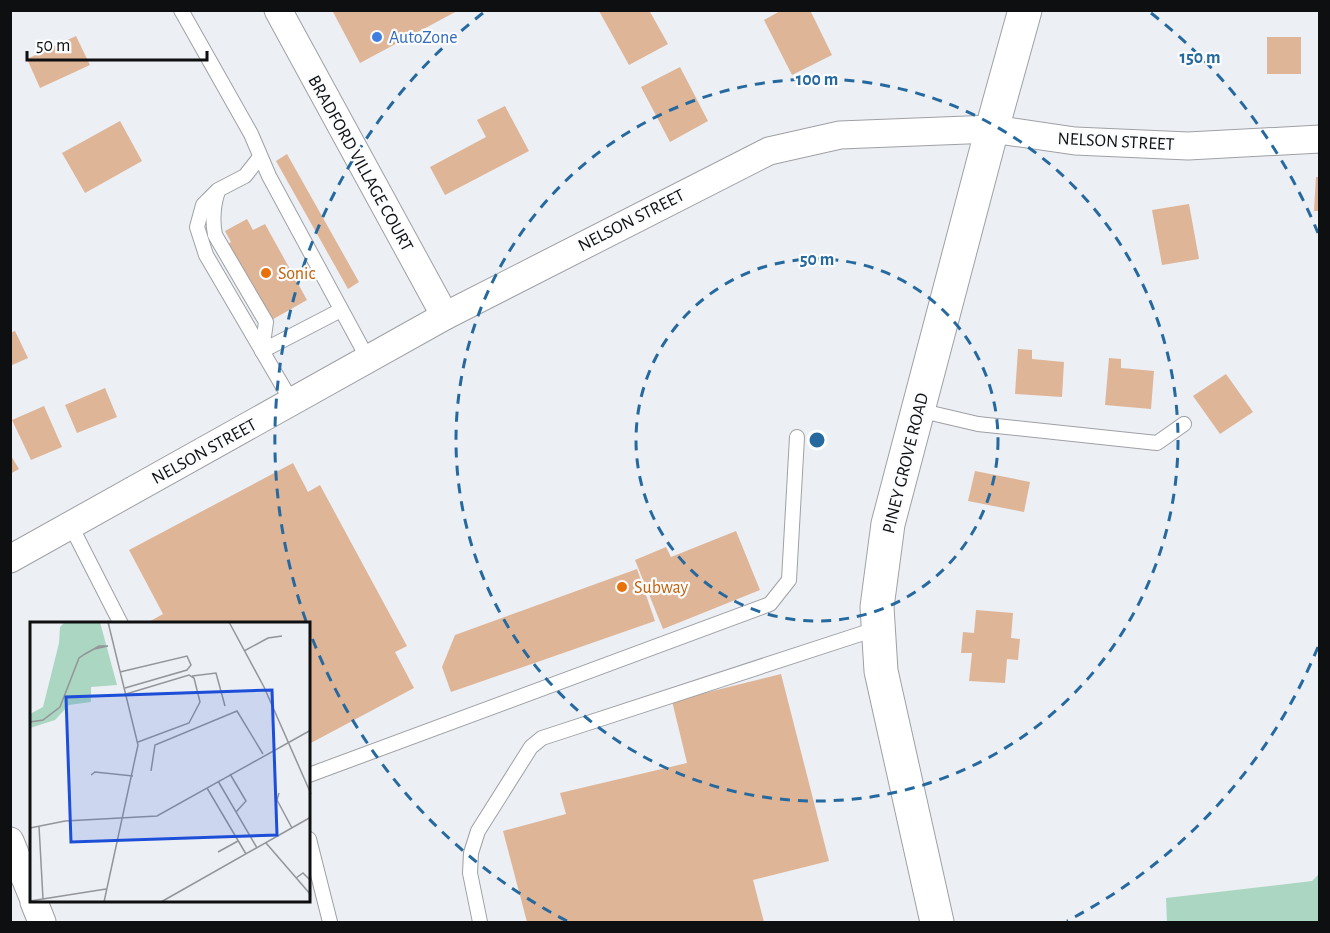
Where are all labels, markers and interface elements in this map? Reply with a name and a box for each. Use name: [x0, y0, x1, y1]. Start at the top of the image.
scale bar: [27, 24, 207, 62]
place label: AutoZone: [389, 29, 458, 47]
marker: AutoZone: [370, 30, 384, 44]
text: 50 m: [36, 37, 70, 55]
text: 150 m: [1180, 49, 1220, 67]
text: 100 m: [796, 71, 838, 89]
street label: BRADFORD VILLAGE COURT: [304, 72, 416, 255]
street label: NELSON STREET: [1057, 130, 1175, 154]
street label: NELSON STREET: [575, 186, 688, 255]
text: 50 m: [800, 251, 834, 269]
place label: Sonic: [278, 265, 315, 283]
marker: Sonic: [259, 266, 273, 280]
street label: PINEY GROVE ROAD: [880, 391, 932, 535]
street label: NELSON STREET: [149, 416, 260, 488]
centre of rings: [807, 430, 827, 450]
place label: Subway: [634, 579, 689, 597]
marker: Subway: [615, 580, 629, 594]
inset map: [30, 622, 310, 903]

